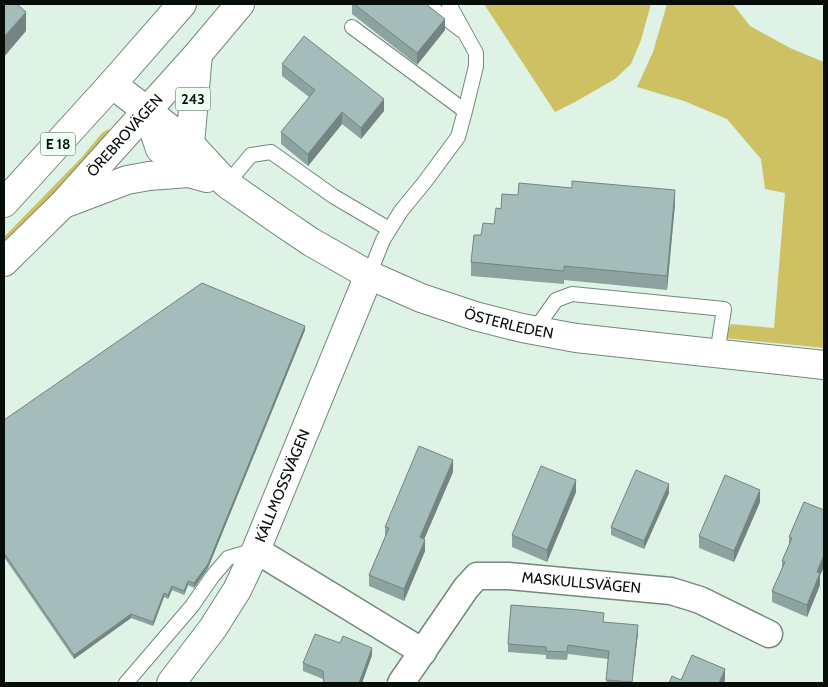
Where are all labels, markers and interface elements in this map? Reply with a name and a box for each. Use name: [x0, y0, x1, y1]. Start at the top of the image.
road number: 243: [176, 88, 210, 110]
street label: ÖREBROVÄGEN: [83, 90, 166, 180]
road number: E 18: [40, 132, 76, 156]
street label: ÖSTERLEDEN: [462, 304, 555, 343]
street label: KÄLLMOSSVÄGEN: [251, 427, 314, 545]
street label: MASKULLSVÄGEN: [521, 568, 642, 597]

